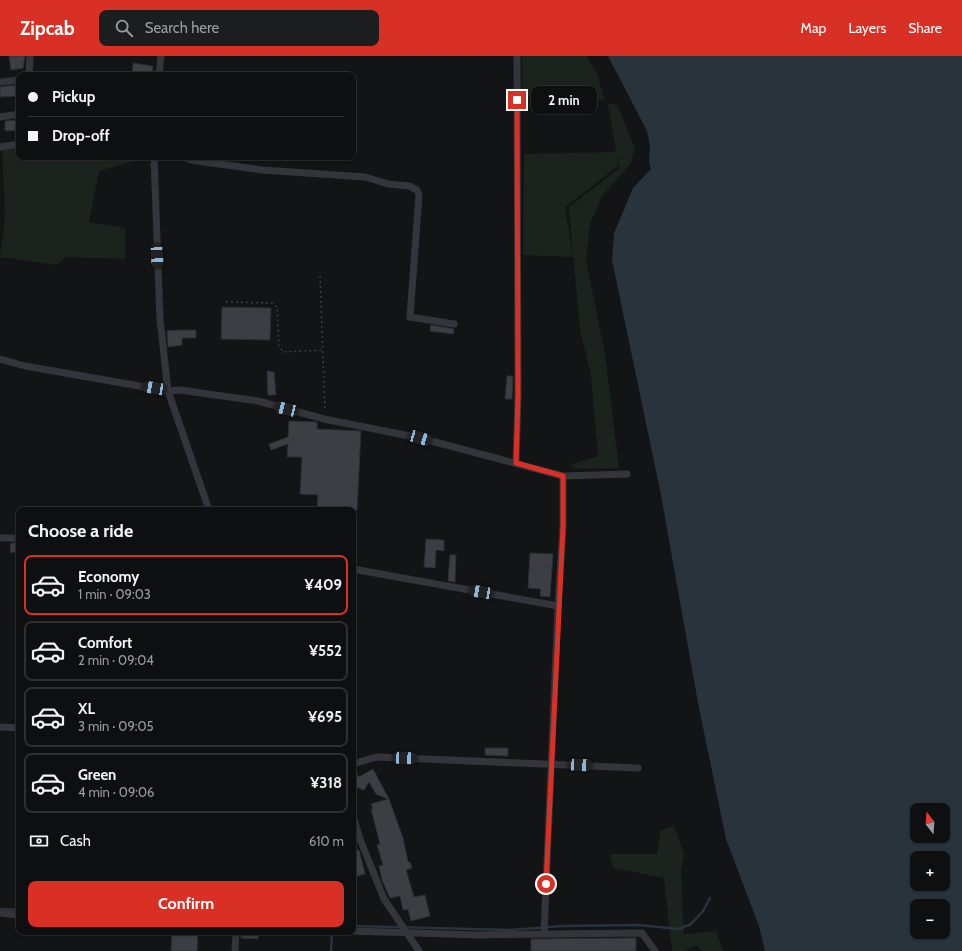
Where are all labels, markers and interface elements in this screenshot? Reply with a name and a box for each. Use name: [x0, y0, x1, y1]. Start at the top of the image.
search box: [99, 10, 379, 46]
text: Zipcab: [20, 17, 75, 40]
icon: search: [113, 17, 135, 39]
text: Search here: [145, 19, 219, 37]
text: Map: [801, 19, 826, 37]
text: Layers: [848, 19, 886, 37]
text: Share: [908, 19, 942, 37]
callout: 2 min: [531, 86, 597, 114]
text: Pickup: [52, 88, 95, 106]
route end: [508, 91, 526, 109]
text: 2 min: [548, 92, 580, 108]
text: Drop-off: [52, 127, 110, 145]
car: [150, 244, 164, 268]
car: [141, 380, 167, 396]
car: [273, 400, 299, 418]
car: [407, 429, 433, 447]
text: Choose a ride: [28, 520, 133, 542]
icon: car: [30, 567, 66, 603]
text: Economy: [78, 568, 139, 586]
text: ¥409: [305, 576, 342, 594]
car: [468, 584, 494, 600]
text: 1 min · 09:03: [78, 586, 151, 602]
icon: car: [30, 633, 66, 669]
text: Comfort: [78, 634, 132, 652]
text: ¥552: [309, 642, 342, 660]
text: 2 min · 09:04: [78, 652, 154, 668]
icon: car: [30, 699, 66, 735]
text: XL: [78, 700, 95, 718]
text: ¥695: [308, 708, 342, 726]
text: 3 min · 09:05: [78, 718, 154, 734]
car: [393, 752, 417, 764]
car: [568, 758, 592, 772]
icon: car: [30, 765, 66, 801]
text: Green: [78, 766, 116, 784]
text: ¥318: [310, 774, 342, 792]
text: 4 min · 09:06: [78, 784, 154, 800]
north arrow: [910, 803, 950, 843]
map controls: [910, 803, 950, 939]
icon: cash: [28, 830, 50, 852]
text: Cash: [60, 832, 91, 850]
text: 610 m: [309, 833, 344, 849]
button: +: [910, 851, 950, 891]
route start: [537, 875, 555, 893]
button: Confirm: [28, 881, 344, 927]
button: −: [910, 899, 950, 939]

